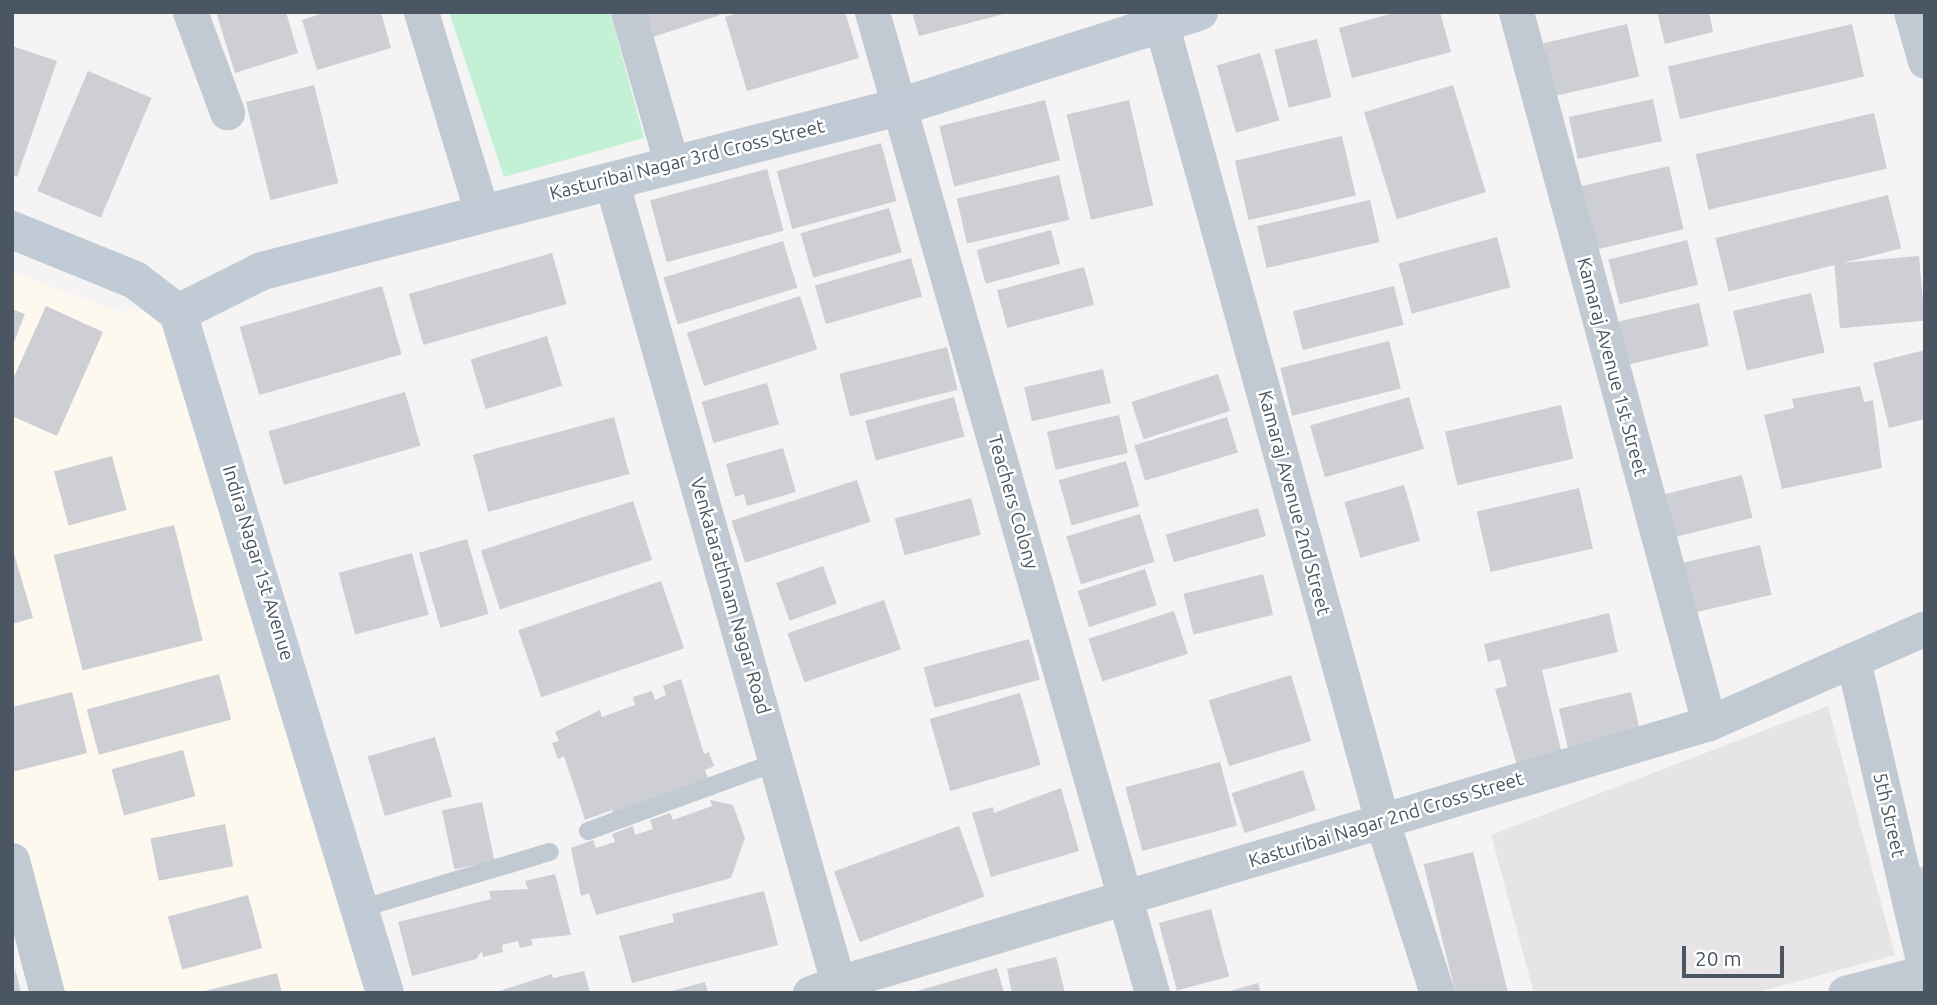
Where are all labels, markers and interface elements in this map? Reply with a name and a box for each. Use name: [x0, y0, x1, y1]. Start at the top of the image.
street label: Kasturibai Nagar 3rd Cross Street: [547, 115, 827, 205]
street label: Kamaraj Avenue 1st Street: [1572, 255, 1652, 479]
street label: Kamaraj Avenue 2nd Street: [1253, 388, 1335, 618]
street label: Teachers Colony: [983, 432, 1043, 572]
street label: Indira Nagar 1st Avenue: [217, 463, 299, 663]
street label: Venkatarathnam Nagar Road: [685, 475, 775, 717]
street label: Kasturibai Nagar 2nd Cross Street: [1246, 767, 1526, 873]
street label: 5th Street: [1868, 770, 1910, 860]
scale bar: [1685, 932, 1786, 976]
text: 20 m: [1695, 946, 1742, 970]

